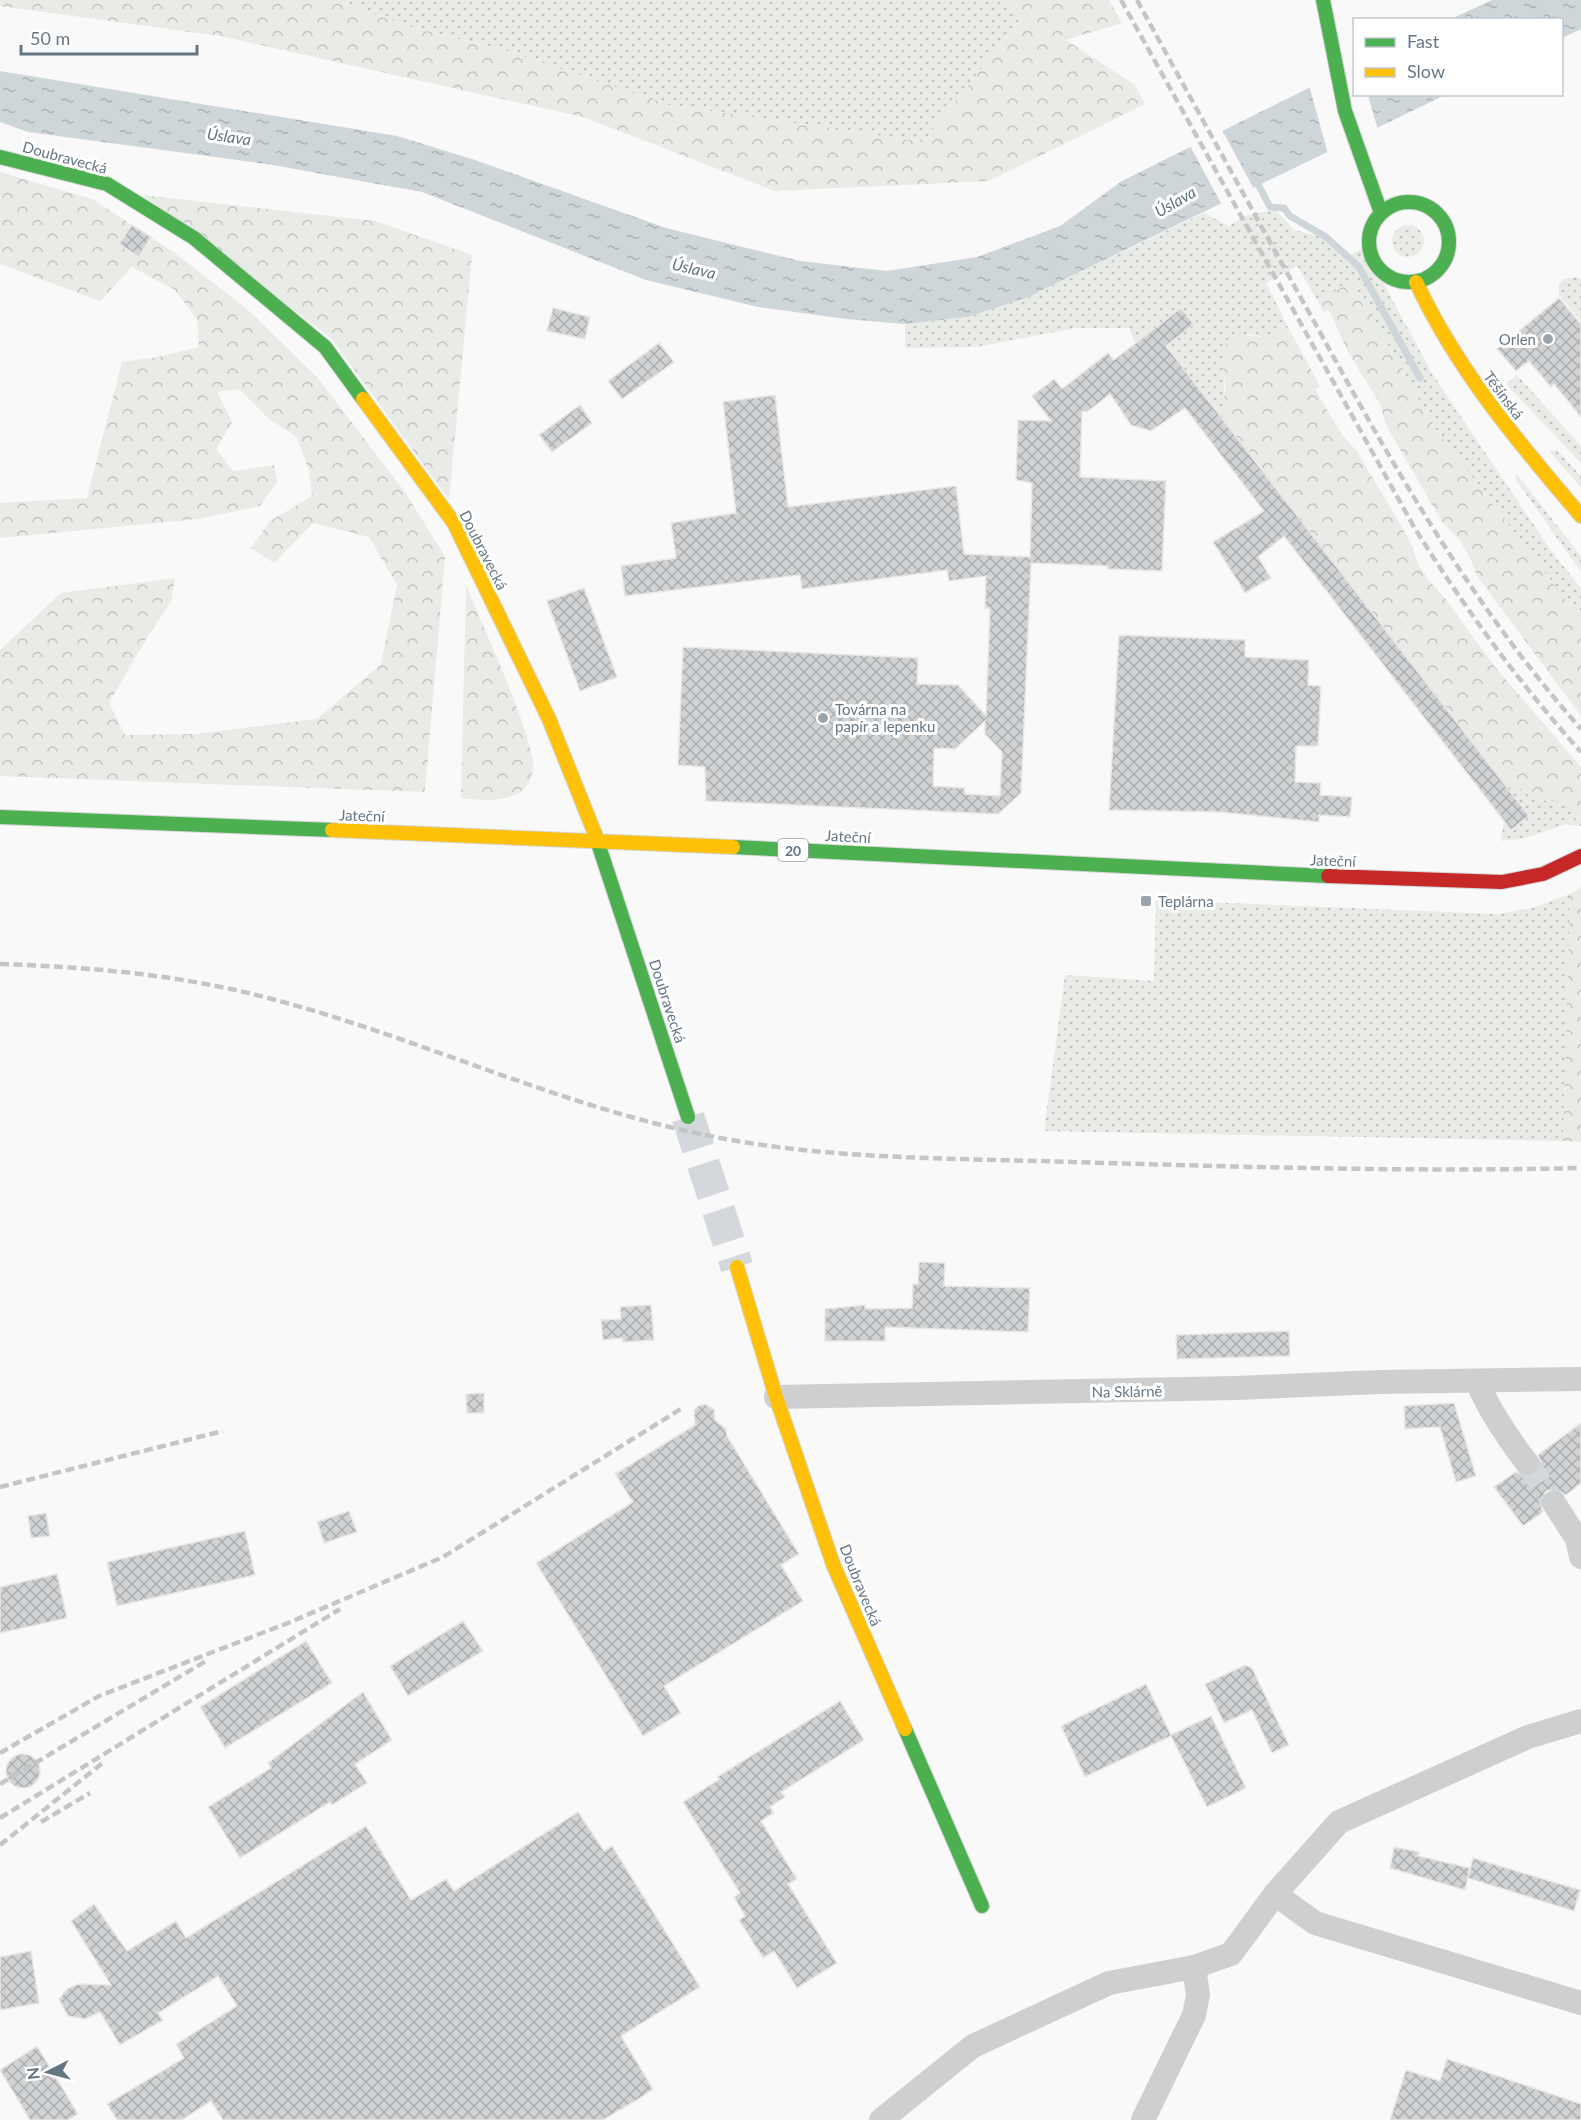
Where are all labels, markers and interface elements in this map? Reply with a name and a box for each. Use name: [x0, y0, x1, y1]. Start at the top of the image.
scale bar: [21, 18, 196, 56]
legend: [1353, 18, 1563, 96]
text: 50 m: [30, 27, 70, 49]
text: Fast: [1407, 30, 1440, 52]
text: Slow: [1407, 60, 1445, 82]
water label: Úslava: [206, 124, 252, 148]
street label: Doubravecká: [21, 137, 109, 177]
water label: Úslava: [1151, 182, 1199, 220]
water label: Úslava: [670, 254, 718, 282]
place label: Orlen: [1499, 330, 1536, 348]
marker: Orlen: [1541, 332, 1555, 346]
street label: Těšínská: [1480, 368, 1528, 422]
street label: Doubravecká: [456, 507, 512, 593]
place label: Továrna na papír a lepenku: [835, 700, 935, 735]
marker: Továrna na papír a lepenku: [816, 711, 830, 725]
street label: Jateční: [339, 805, 387, 825]
street label: Jateční: [825, 826, 873, 846]
road number: 20: [778, 839, 808, 861]
street label: Jateční: [1310, 850, 1358, 870]
place label: Teplárna: [1158, 892, 1214, 910]
marker: Teplárna: [1139, 894, 1153, 908]
street label: Doubravecká: [646, 957, 690, 1045]
street label: Na Sklárně: [1091, 1381, 1163, 1401]
street label: Doubravecká: [836, 1541, 886, 1629]
north arrow: [18, 2042, 78, 2102]
text: N: [22, 2066, 43, 2081]

